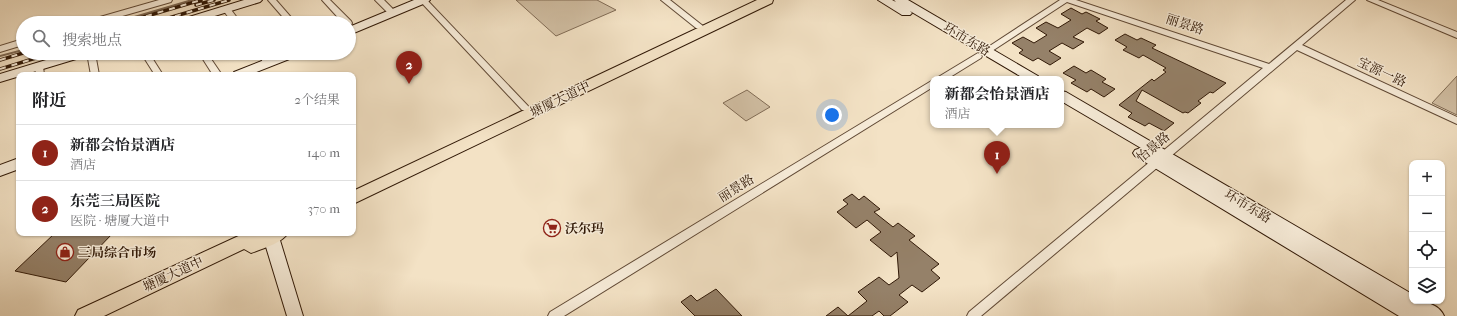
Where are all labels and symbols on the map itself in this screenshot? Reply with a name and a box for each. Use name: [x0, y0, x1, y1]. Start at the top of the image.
street label: 丽景路: [1164, 11, 1206, 37]
street label: 环市东路: [941, 19, 993, 59]
pin: 2: [396, 51, 422, 84]
street label: 宝源一路: [1355, 54, 1409, 90]
street label: 塘厦大道中: [527, 78, 593, 120]
your location: [822, 105, 842, 125]
street label: 怡景路: [1133, 129, 1173, 165]
pin: 1: [984, 141, 1010, 174]
street label: 丽景路: [715, 171, 757, 205]
street label: 环市东路: [1222, 186, 1274, 226]
supermarket icon: 沃尔玛: [542, 218, 562, 238]
place label: 沃尔玛: [565, 221, 604, 236]
shop icon: 三局综合市场: [55, 242, 75, 262]
place label: 三局综合市场: [78, 245, 156, 260]
street label: 塘厦大道中: [140, 253, 206, 295]

